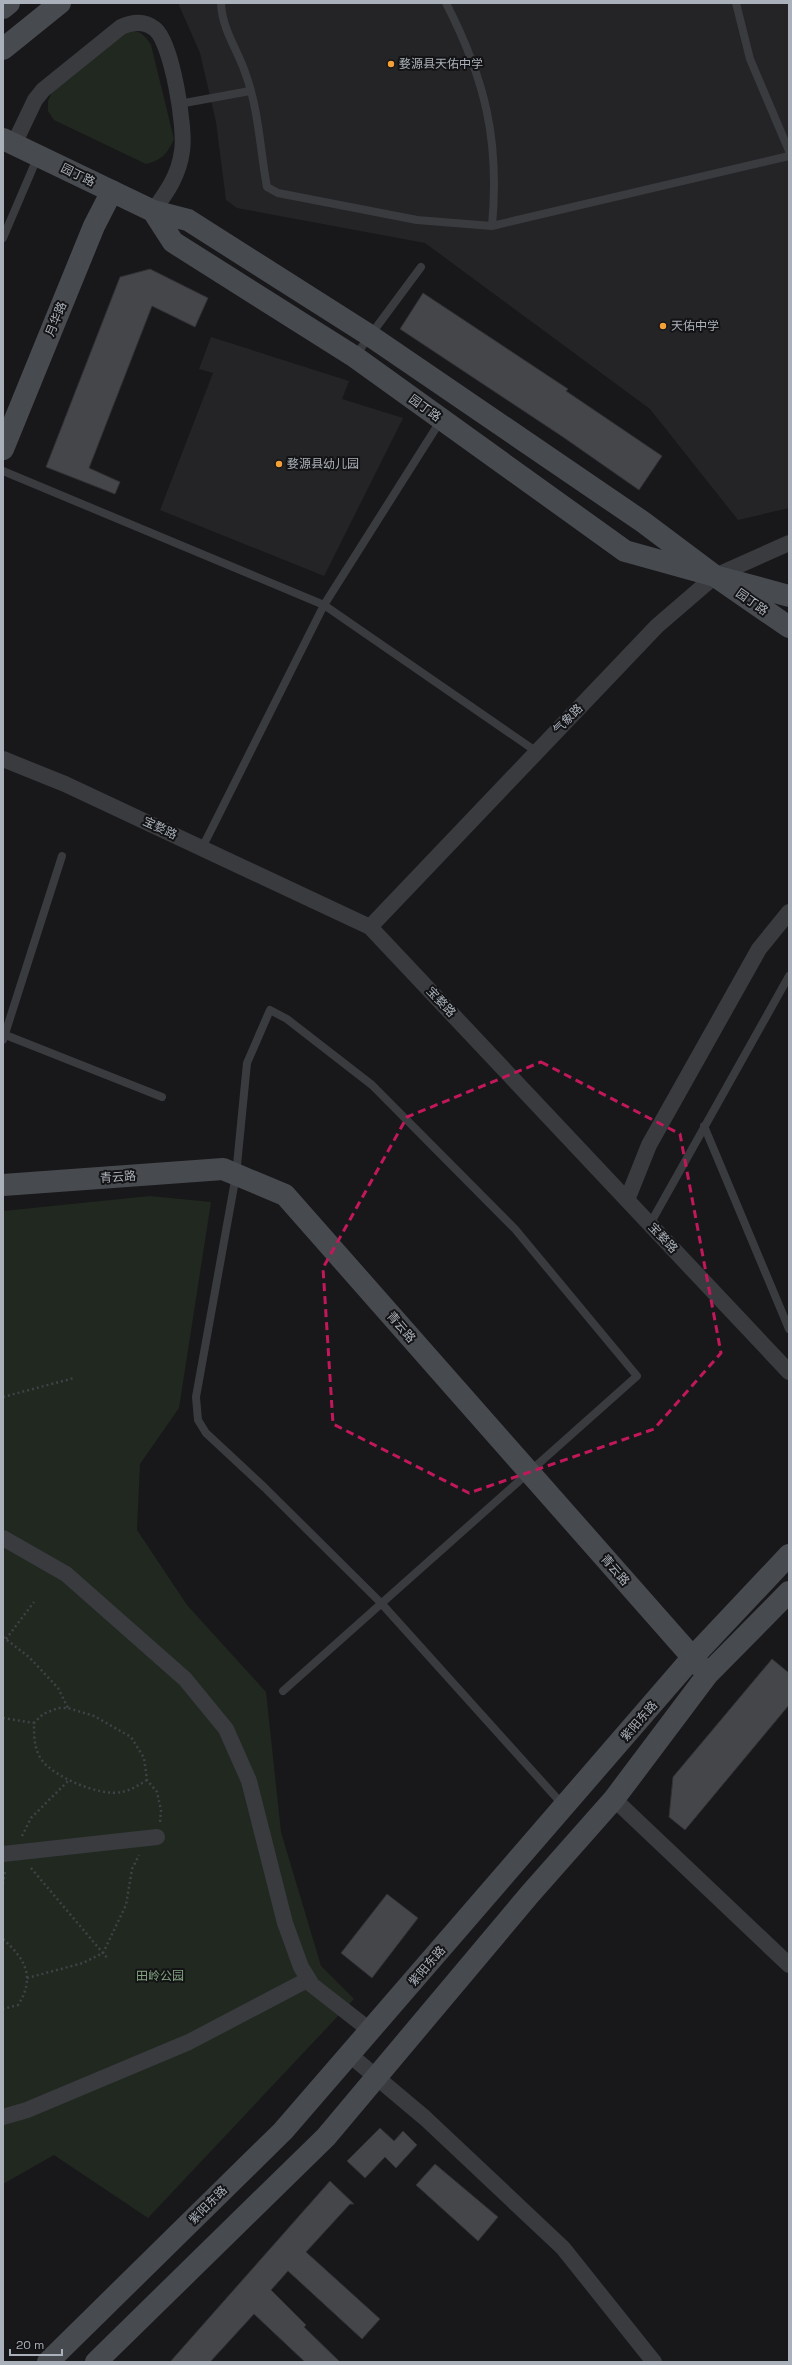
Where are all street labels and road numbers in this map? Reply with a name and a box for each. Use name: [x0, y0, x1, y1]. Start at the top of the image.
street label: 园丁路: [58, 160, 98, 190]
street label: 月华路: [42, 299, 70, 339]
street label: 园丁路: [406, 391, 444, 425]
street label: 园丁路: [733, 585, 771, 619]
street label: 气象路: [550, 700, 586, 738]
street label: 宝婺路: [140, 813, 180, 843]
street label: 宝婺路: [423, 983, 459, 1021]
street label: 青云路: [99, 1168, 137, 1186]
street label: 宝婺路: [645, 1219, 681, 1257]
street label: 青云路: [383, 1308, 419, 1346]
street label: 青云路: [597, 1551, 633, 1589]
street label: 紫阳东路: [617, 1698, 661, 1744]
street label: 紫阳东路: [405, 1943, 449, 1989]
street label: 紫阳东路: [185, 2182, 231, 2228]

